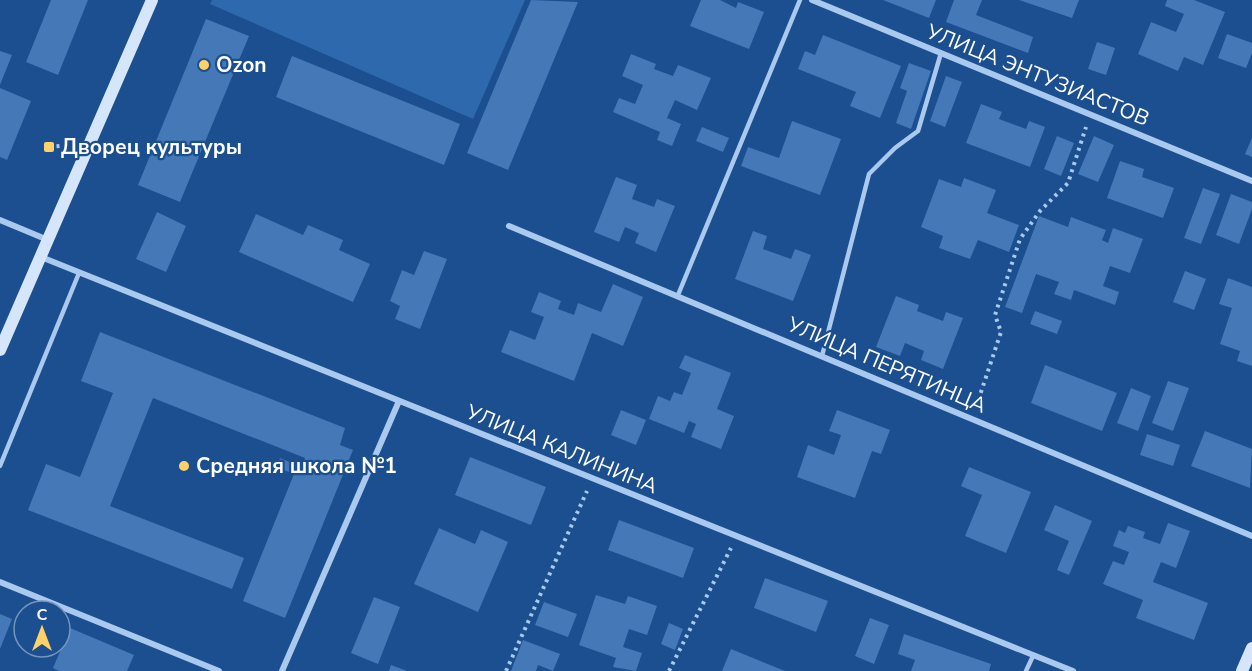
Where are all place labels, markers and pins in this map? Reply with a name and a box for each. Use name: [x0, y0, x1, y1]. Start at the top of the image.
place label: Ozon: [216, 51, 267, 79]
marker: Ozon: [197, 58, 211, 72]
place label: Дворец культуры: [61, 133, 242, 161]
marker: Дворец культуры: [42, 140, 56, 154]
place label: Средняя школа №1: [196, 452, 397, 480]
marker: Средняя школа №1: [177, 459, 191, 473]

